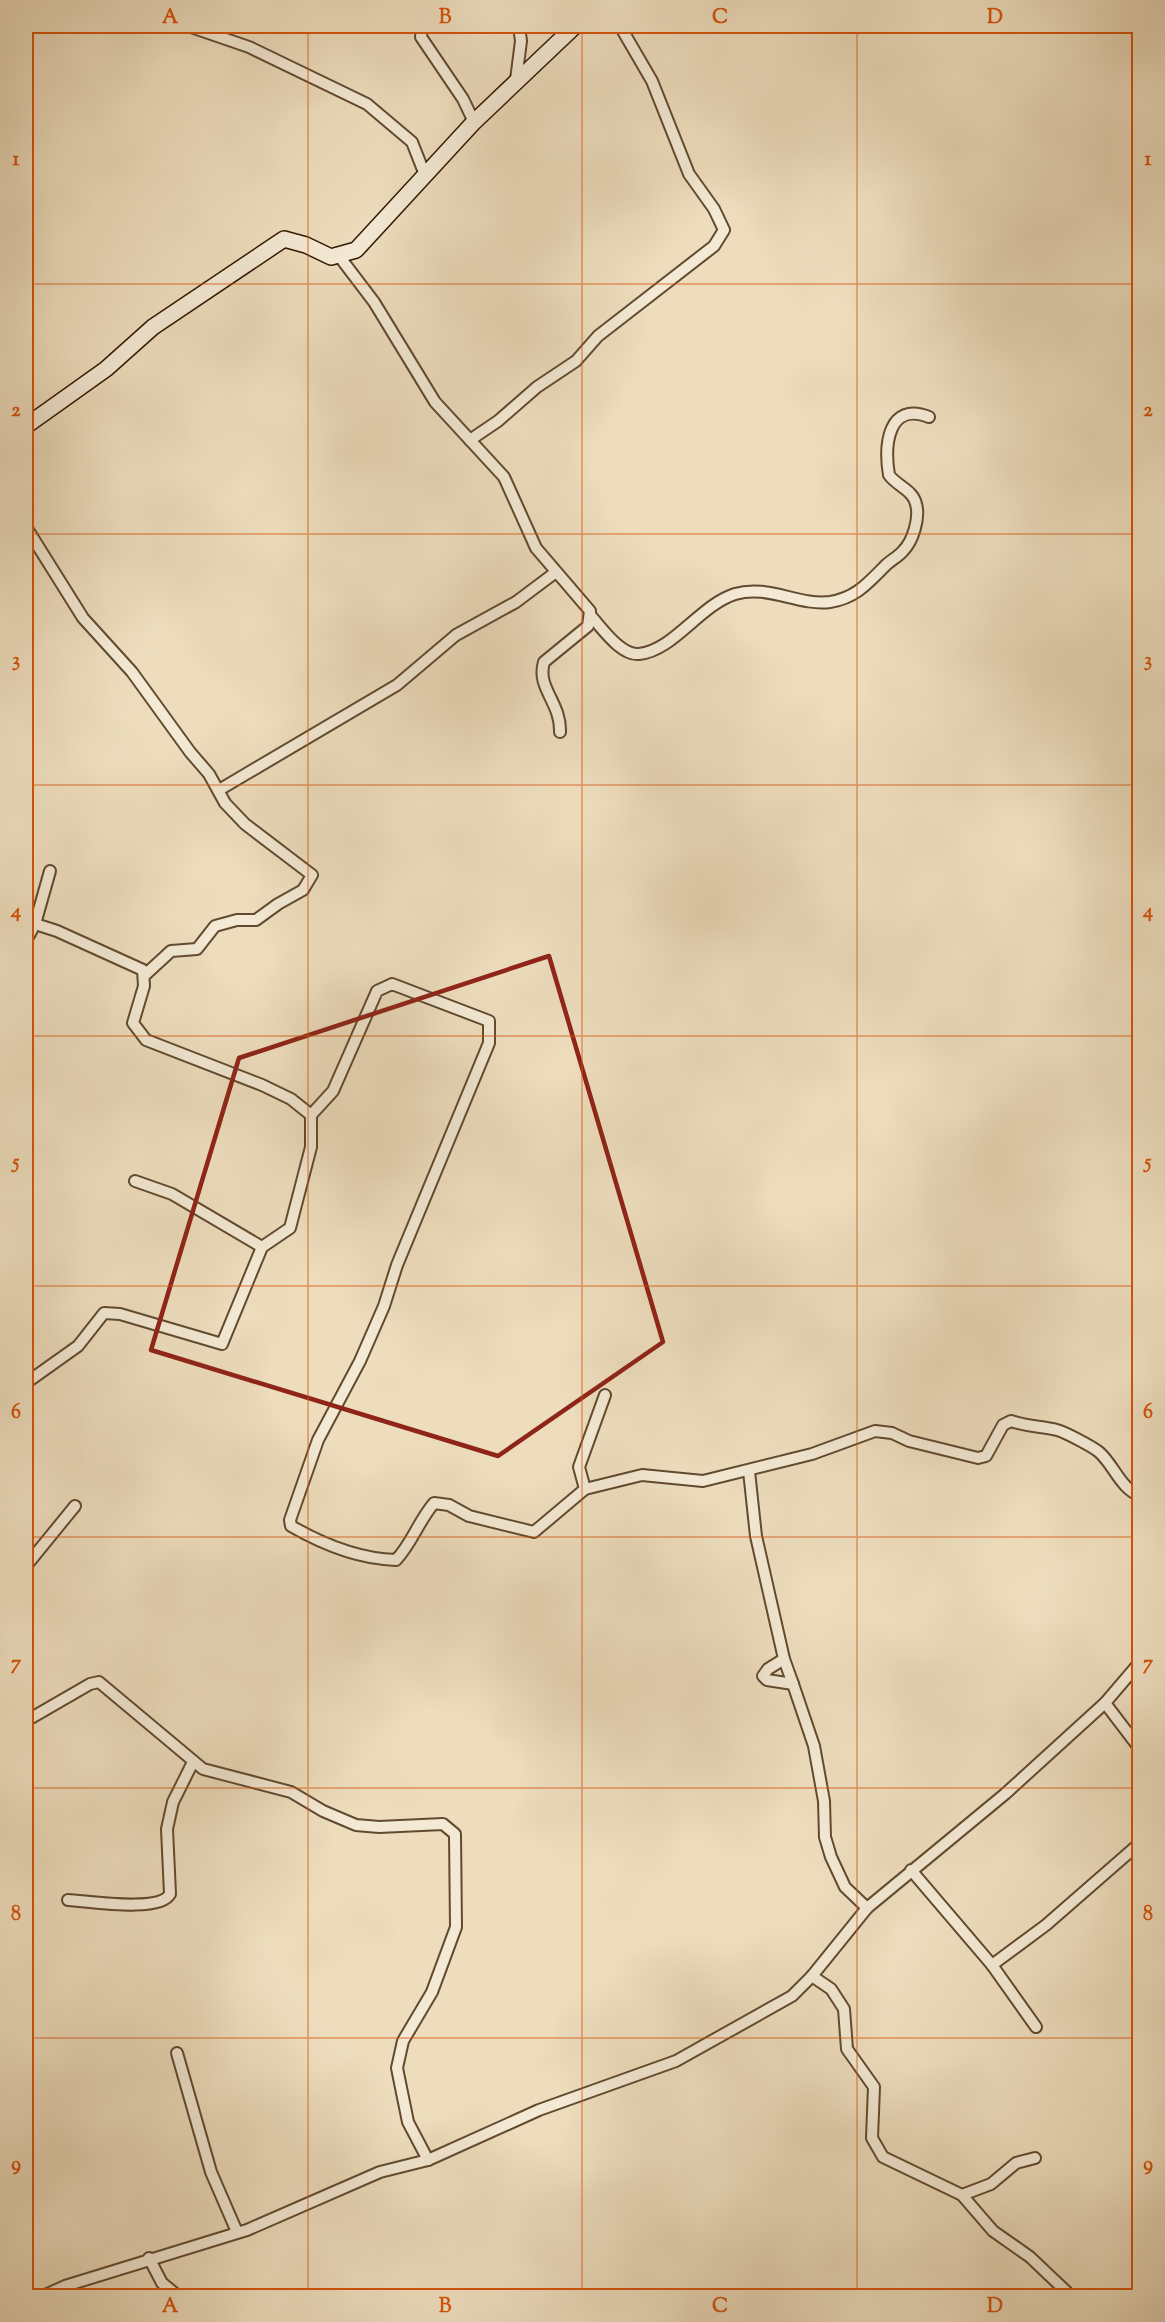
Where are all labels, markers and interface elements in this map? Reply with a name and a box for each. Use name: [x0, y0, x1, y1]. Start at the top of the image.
text: A: [162, 4, 179, 33]
text: B: [439, 4, 452, 33]
text: C: [712, 4, 728, 33]
text: D: [987, 4, 1003, 33]
text: 1: [13, 146, 20, 175]
text: 1: [1145, 146, 1152, 175]
text: 2: [11, 397, 21, 426]
text: 2: [1143, 397, 1153, 426]
text: 3: [12, 647, 20, 676]
text: 3: [1144, 647, 1152, 676]
text: 4: [10, 898, 21, 927]
text: 4: [1142, 898, 1153, 927]
text: 5: [11, 1149, 20, 1178]
text: 5: [1143, 1149, 1152, 1178]
text: 6: [11, 1399, 21, 1428]
text: 6: [1143, 1399, 1153, 1428]
text: 7: [11, 1650, 22, 1679]
text: 7: [1143, 1650, 1154, 1679]
text: 8: [11, 1901, 21, 1930]
text: 8: [1143, 1901, 1153, 1930]
text: 9: [11, 2151, 21, 2180]
text: 9: [1143, 2151, 1153, 2180]
text: A: [162, 2293, 179, 2322]
text: B: [439, 2293, 452, 2322]
text: C: [712, 2293, 728, 2322]
text: D: [987, 2293, 1003, 2322]

